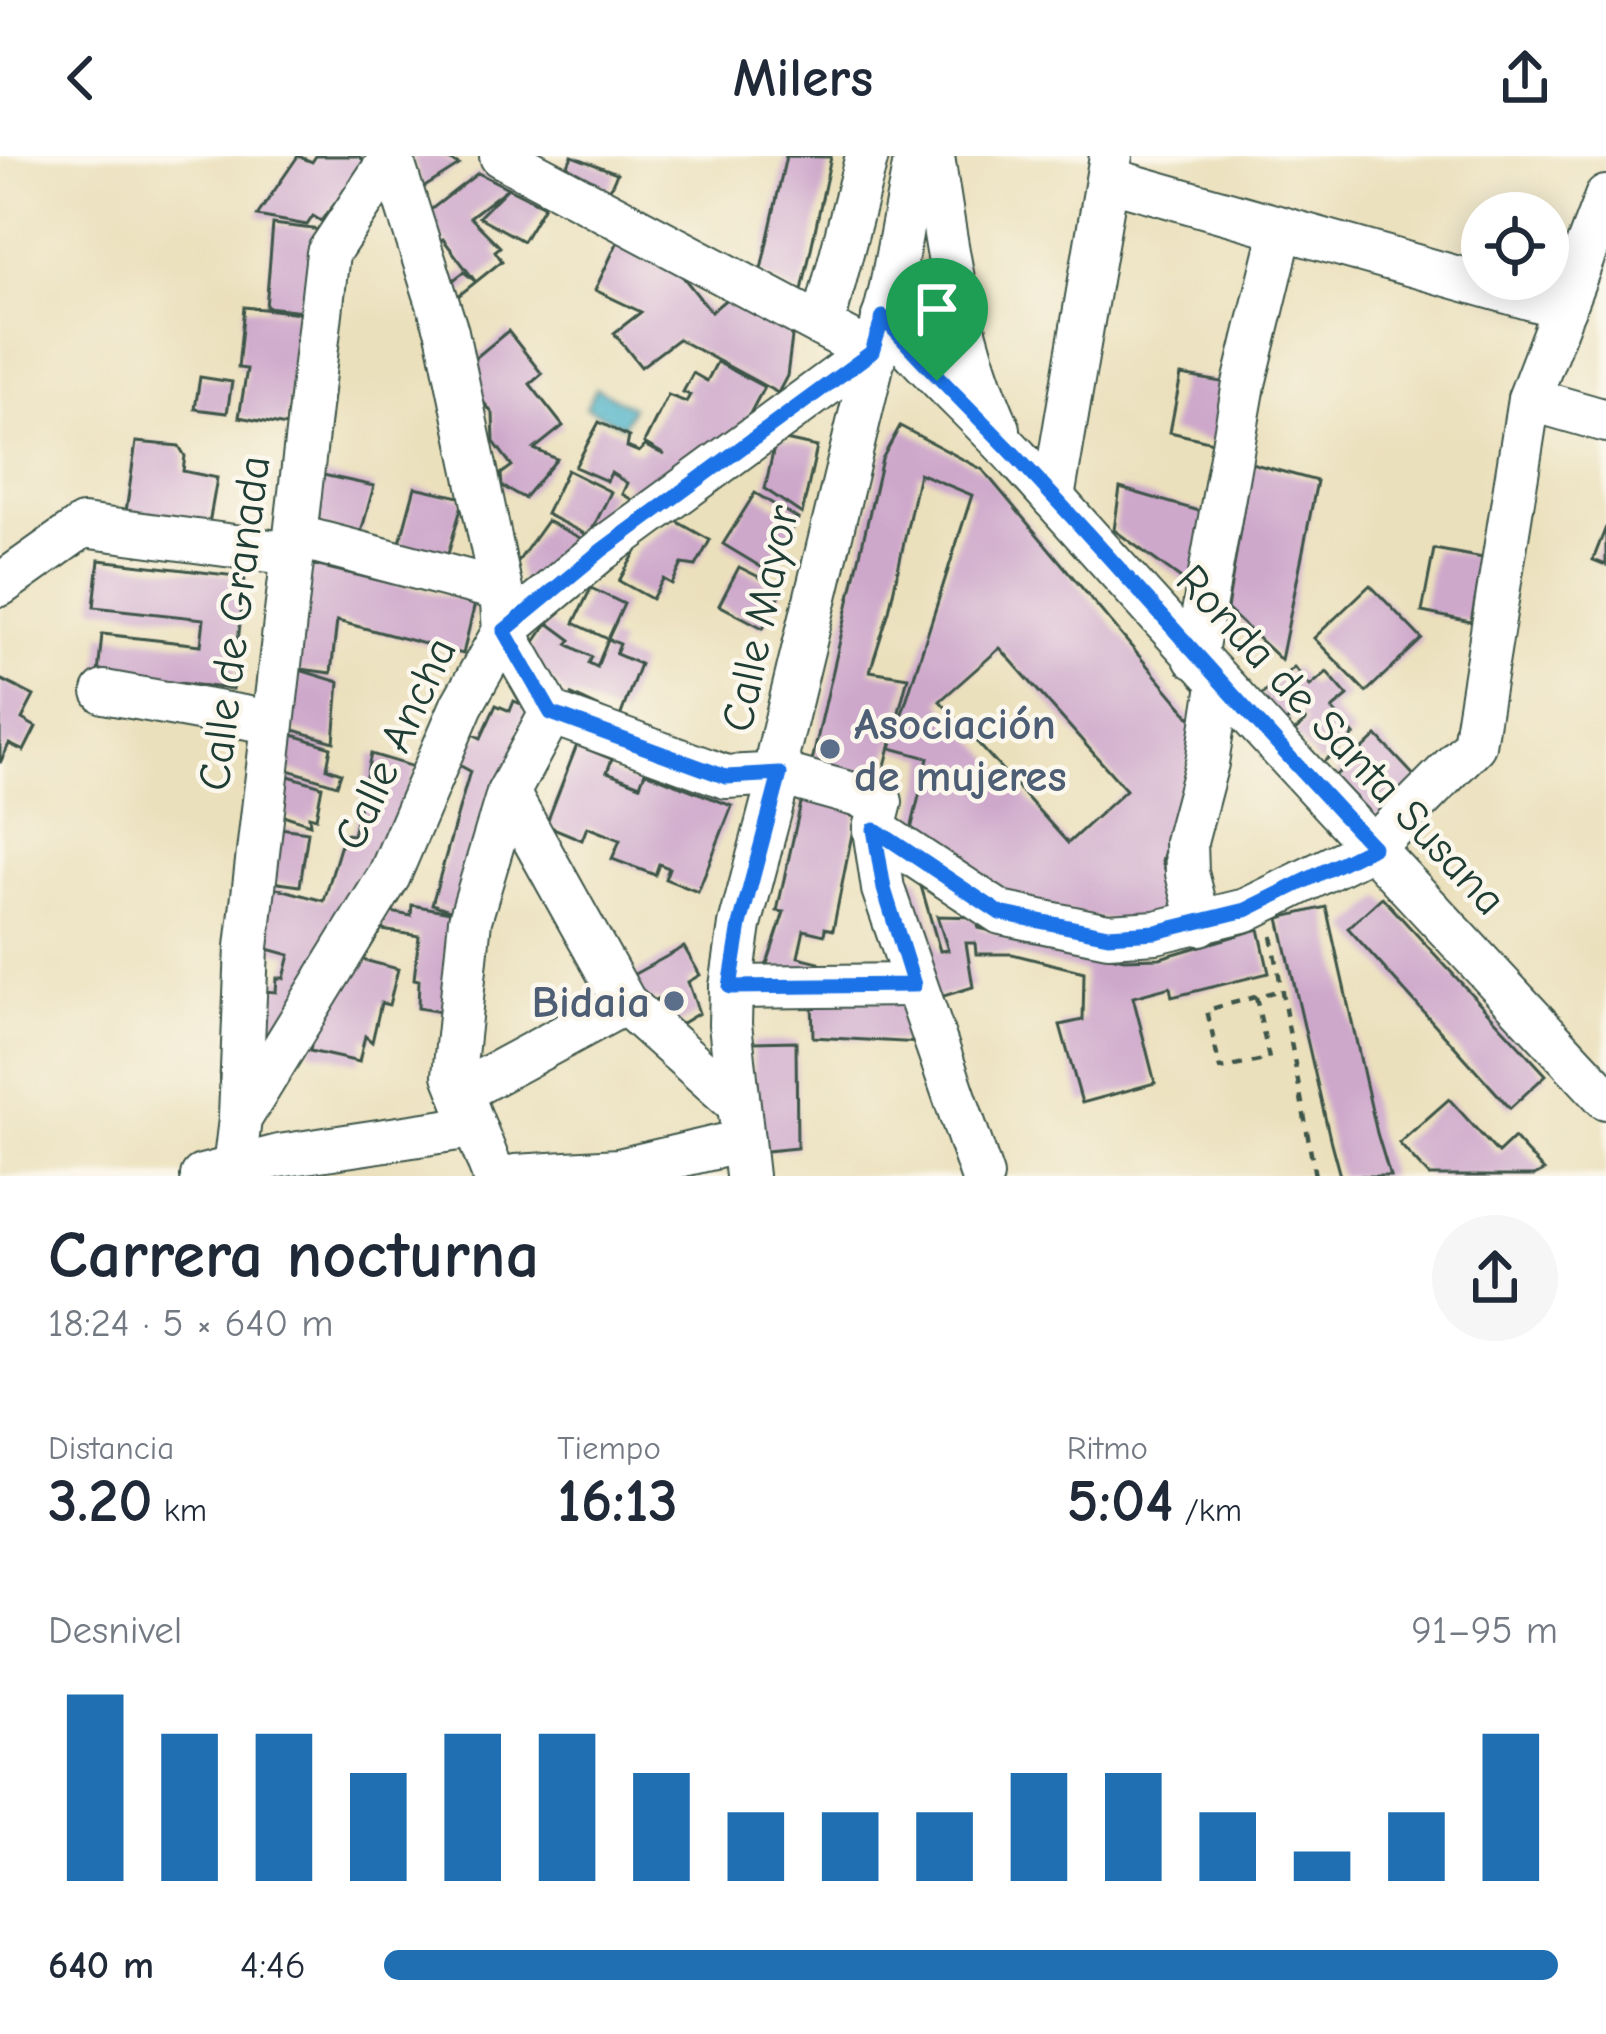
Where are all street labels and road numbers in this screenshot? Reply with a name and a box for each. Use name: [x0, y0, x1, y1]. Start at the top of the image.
street label: Calle de Granada: [188, 453, 280, 794]
street label: Calle Mayor: [711, 500, 809, 736]
street label: Ronda de Santa Susana: [1166, 554, 1517, 925]
street label: Calle Ancha: [323, 629, 467, 858]

